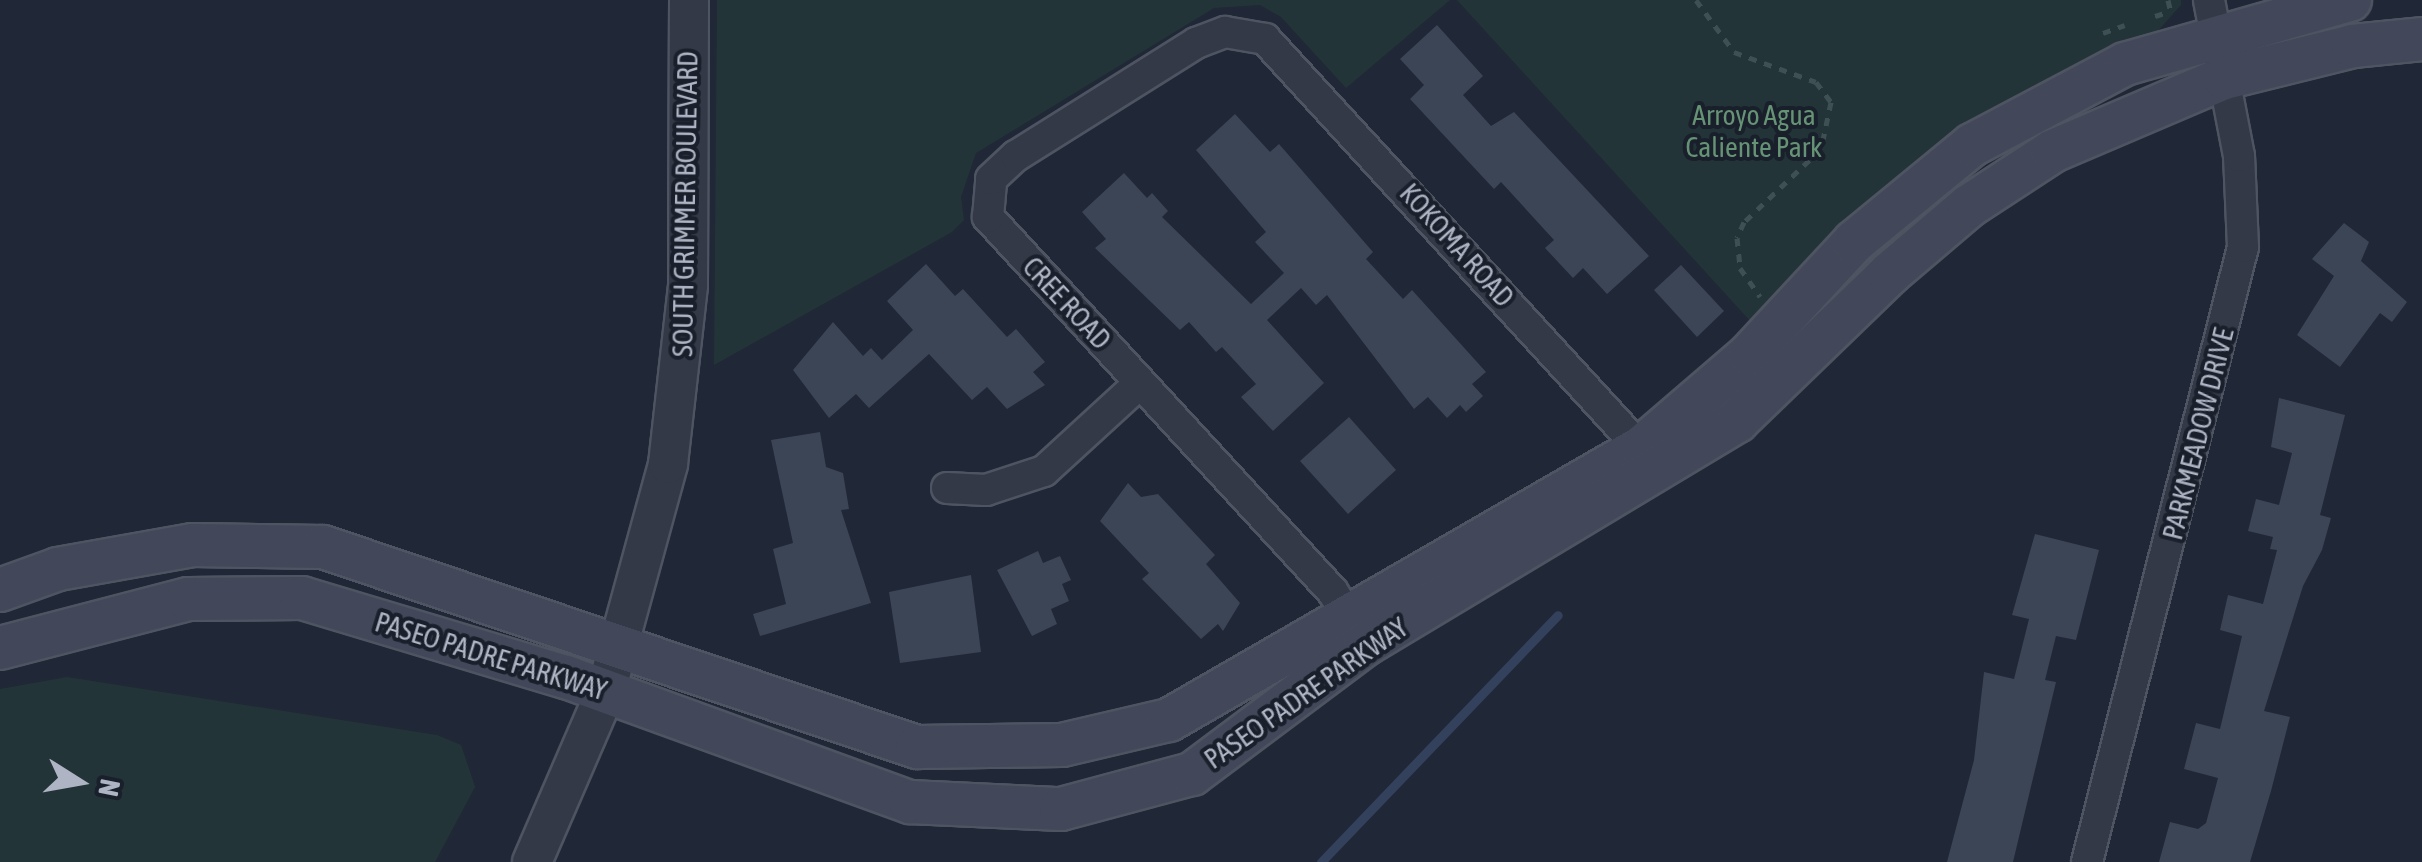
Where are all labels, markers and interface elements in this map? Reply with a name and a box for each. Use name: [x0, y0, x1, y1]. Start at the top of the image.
street label: SOUTH GRIMMER BOULEVARD: [666, 51, 704, 357]
park label: Arroyo Agua Caliente Park: [1686, 98, 1822, 164]
street label: KOKOMA ROAD: [1393, 176, 1521, 314]
street label: CREE ROAD: [1016, 250, 1118, 356]
street label: PARKMEADOW DRIVE: [2155, 325, 2241, 543]
street label: PASEO PADRE PARKWAY: [371, 605, 611, 707]
street label: PASEO PADRE PARKWAY: [1198, 610, 1414, 776]
north arrow: [30, 732, 130, 832]
text: N: [92, 777, 127, 799]

